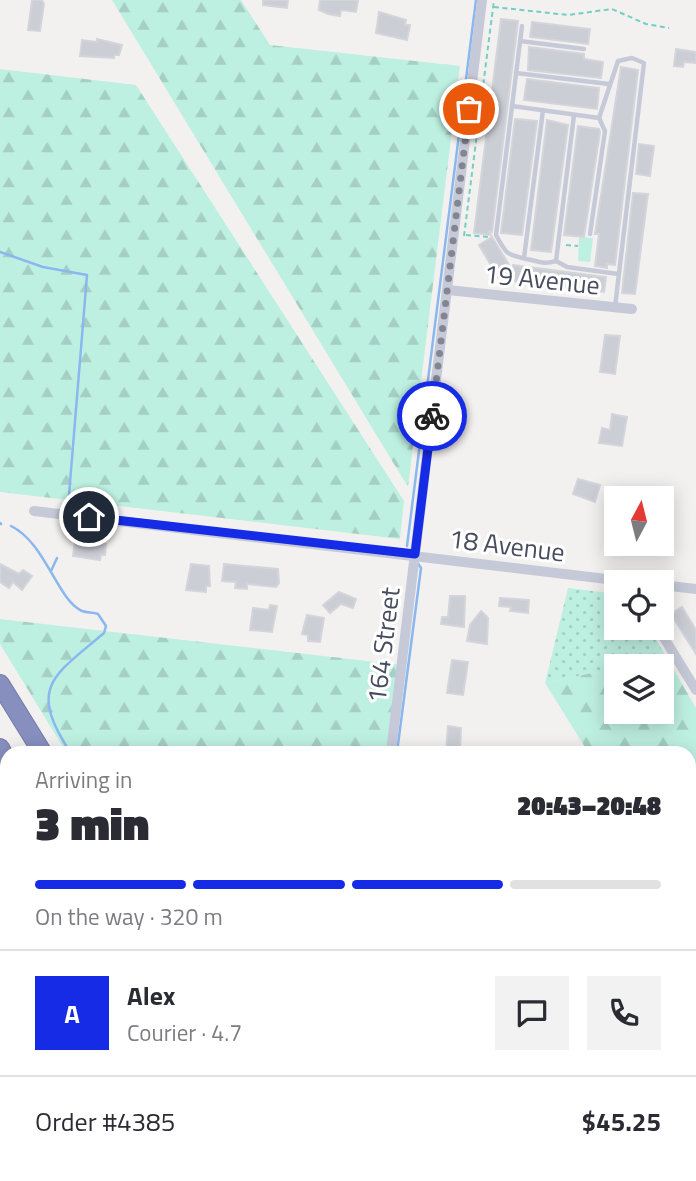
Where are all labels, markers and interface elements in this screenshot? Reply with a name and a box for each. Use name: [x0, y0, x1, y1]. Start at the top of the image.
pin: [439, 79, 499, 139]
icon: bag: [450, 90, 488, 128]
street label: 19 Avenue: [482, 254, 602, 304]
courier: [397, 381, 467, 451]
icon: bike: [413, 397, 451, 435]
north arrow: [604, 486, 674, 556]
map controls: [604, 486, 674, 724]
pin: [59, 487, 119, 547]
icon: home: [70, 498, 108, 536]
street label: 18 Avenue: [447, 519, 567, 571]
button: locate: [604, 570, 674, 640]
street label: 164 Street: [357, 585, 409, 705]
button: layers: [604, 654, 674, 724]
text: Arriving in: [35, 762, 132, 797]
text: 20:43–20:48: [517, 786, 661, 825]
text: 3 min: [35, 788, 149, 858]
text: On the way · 320 m: [35, 899, 223, 934]
text: Alex: [127, 976, 175, 1015]
button: chat: [495, 976, 569, 1050]
button: phone: [587, 976, 661, 1050]
text: A: [64, 994, 80, 1033]
text: Courier · 4.7: [127, 1015, 242, 1050]
text: Order #4385: [35, 1102, 175, 1141]
text: $45.25: [582, 1102, 661, 1141]

